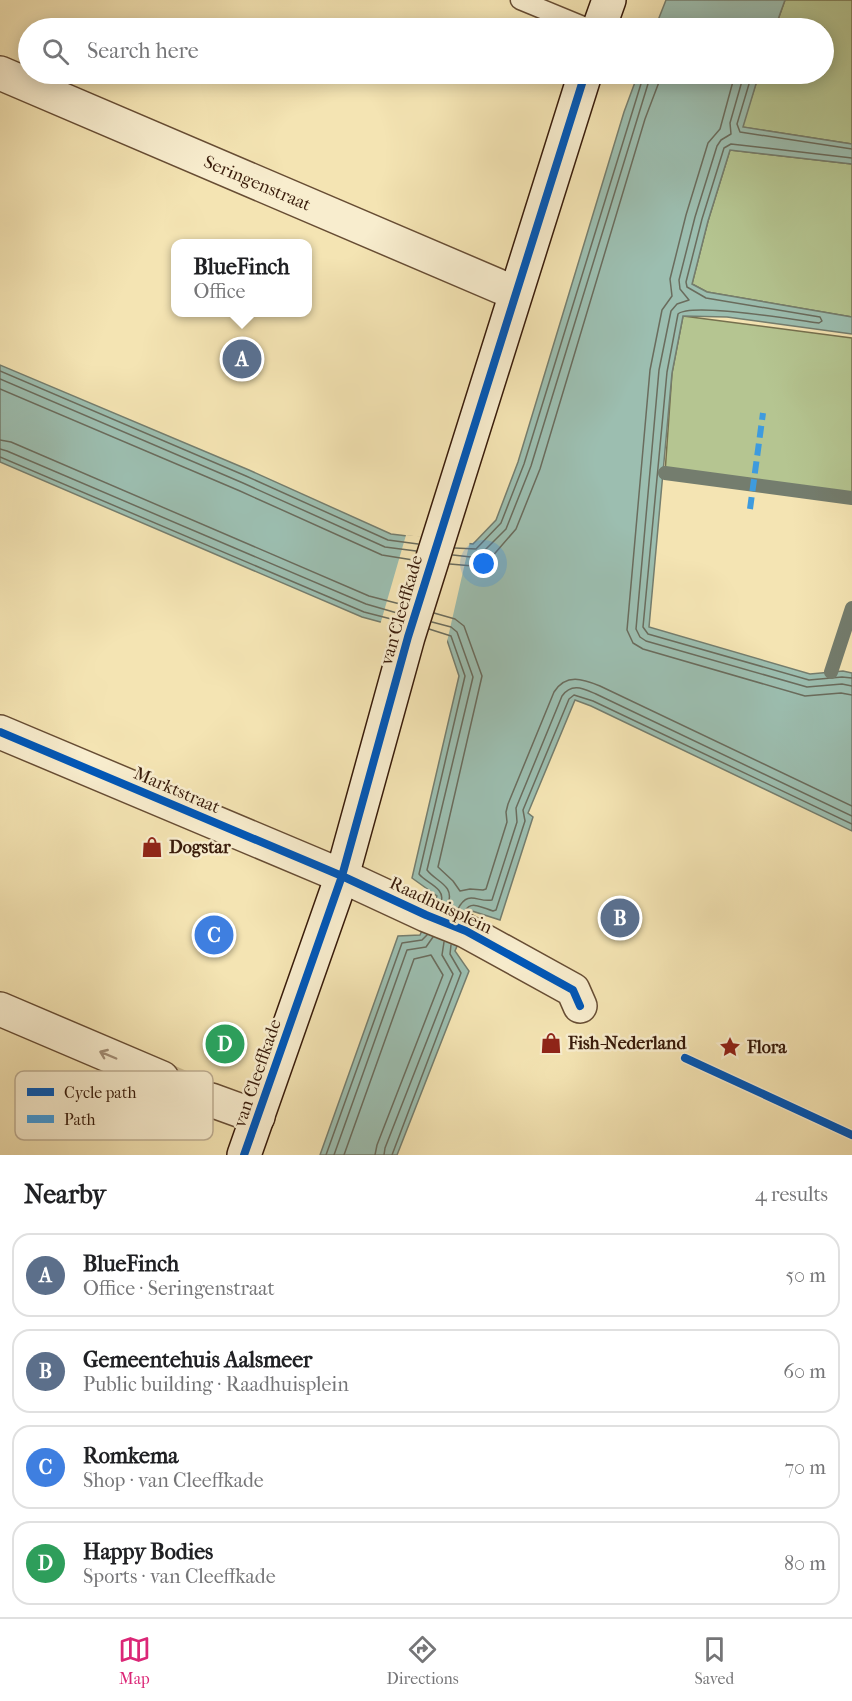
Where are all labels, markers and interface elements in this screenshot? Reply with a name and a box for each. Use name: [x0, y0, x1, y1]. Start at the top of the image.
search box: [18, 18, 834, 84]
icon: search: [39, 35, 72, 68]
text: Search here: [87, 38, 199, 64]
street label: Seringenstraat: [201, 151, 315, 216]
popup: [171, 239, 312, 317]
text: BlueFinch: [193, 254, 290, 280]
text: Office: [193, 280, 245, 303]
pin: A: [222, 336, 262, 382]
your location: [469, 549, 498, 578]
street label: van Cleeffkade: [376, 553, 427, 667]
street label: Marktstraat: [130, 763, 224, 818]
shop icon: Dogstar: [140, 835, 164, 859]
place label: Dogstar: [169, 837, 231, 858]
street label: Raadhuisplein: [386, 873, 496, 939]
pin: B: [600, 896, 640, 940]
pin: C: [194, 912, 234, 958]
street label: van Cleeffkade: [229, 1016, 286, 1130]
pin: D: [206, 1022, 244, 1066]
shop icon: Fish-Nederland: [539, 1031, 563, 1055]
place label: Fish-Nederland: [567, 1033, 687, 1054]
place icon: Flora: [718, 1035, 742, 1059]
place label: Flora: [746, 1037, 787, 1058]
one-way arrow: [99, 1049, 117, 1060]
legend: [15, 1071, 213, 1140]
text: Cycle path: [64, 1083, 136, 1102]
text: Path: [64, 1110, 96, 1129]
text: Nearby: [24, 1179, 106, 1210]
text: 4 results: [755, 1183, 828, 1206]
text: BlueFinch: [83, 1251, 179, 1277]
text: A: [39, 1264, 52, 1287]
text: 50 m: [785, 1264, 826, 1287]
text: Office · Seringenstraat: [83, 1277, 275, 1300]
text: Gemeentehuis Aalsmeer: [83, 1347, 312, 1373]
text: B: [39, 1360, 52, 1383]
text: 60 m: [783, 1360, 826, 1383]
text: Public building · Raadhuisplein: [83, 1373, 349, 1396]
text: Romkema: [83, 1443, 178, 1469]
text: C: [39, 1456, 52, 1479]
text: 70 m: [784, 1456, 826, 1479]
text: Shop · van Cleeffkade: [83, 1469, 264, 1492]
text: Happy Bodies: [83, 1539, 213, 1565]
text: D: [38, 1552, 53, 1575]
text: 80 m: [784, 1552, 826, 1575]
text: Sports · van Cleeffkade: [83, 1565, 276, 1588]
tab: Map: [118, 1633, 151, 1688]
tab: Directions: [387, 1633, 459, 1688]
tab: Saved: [694, 1633, 734, 1688]

